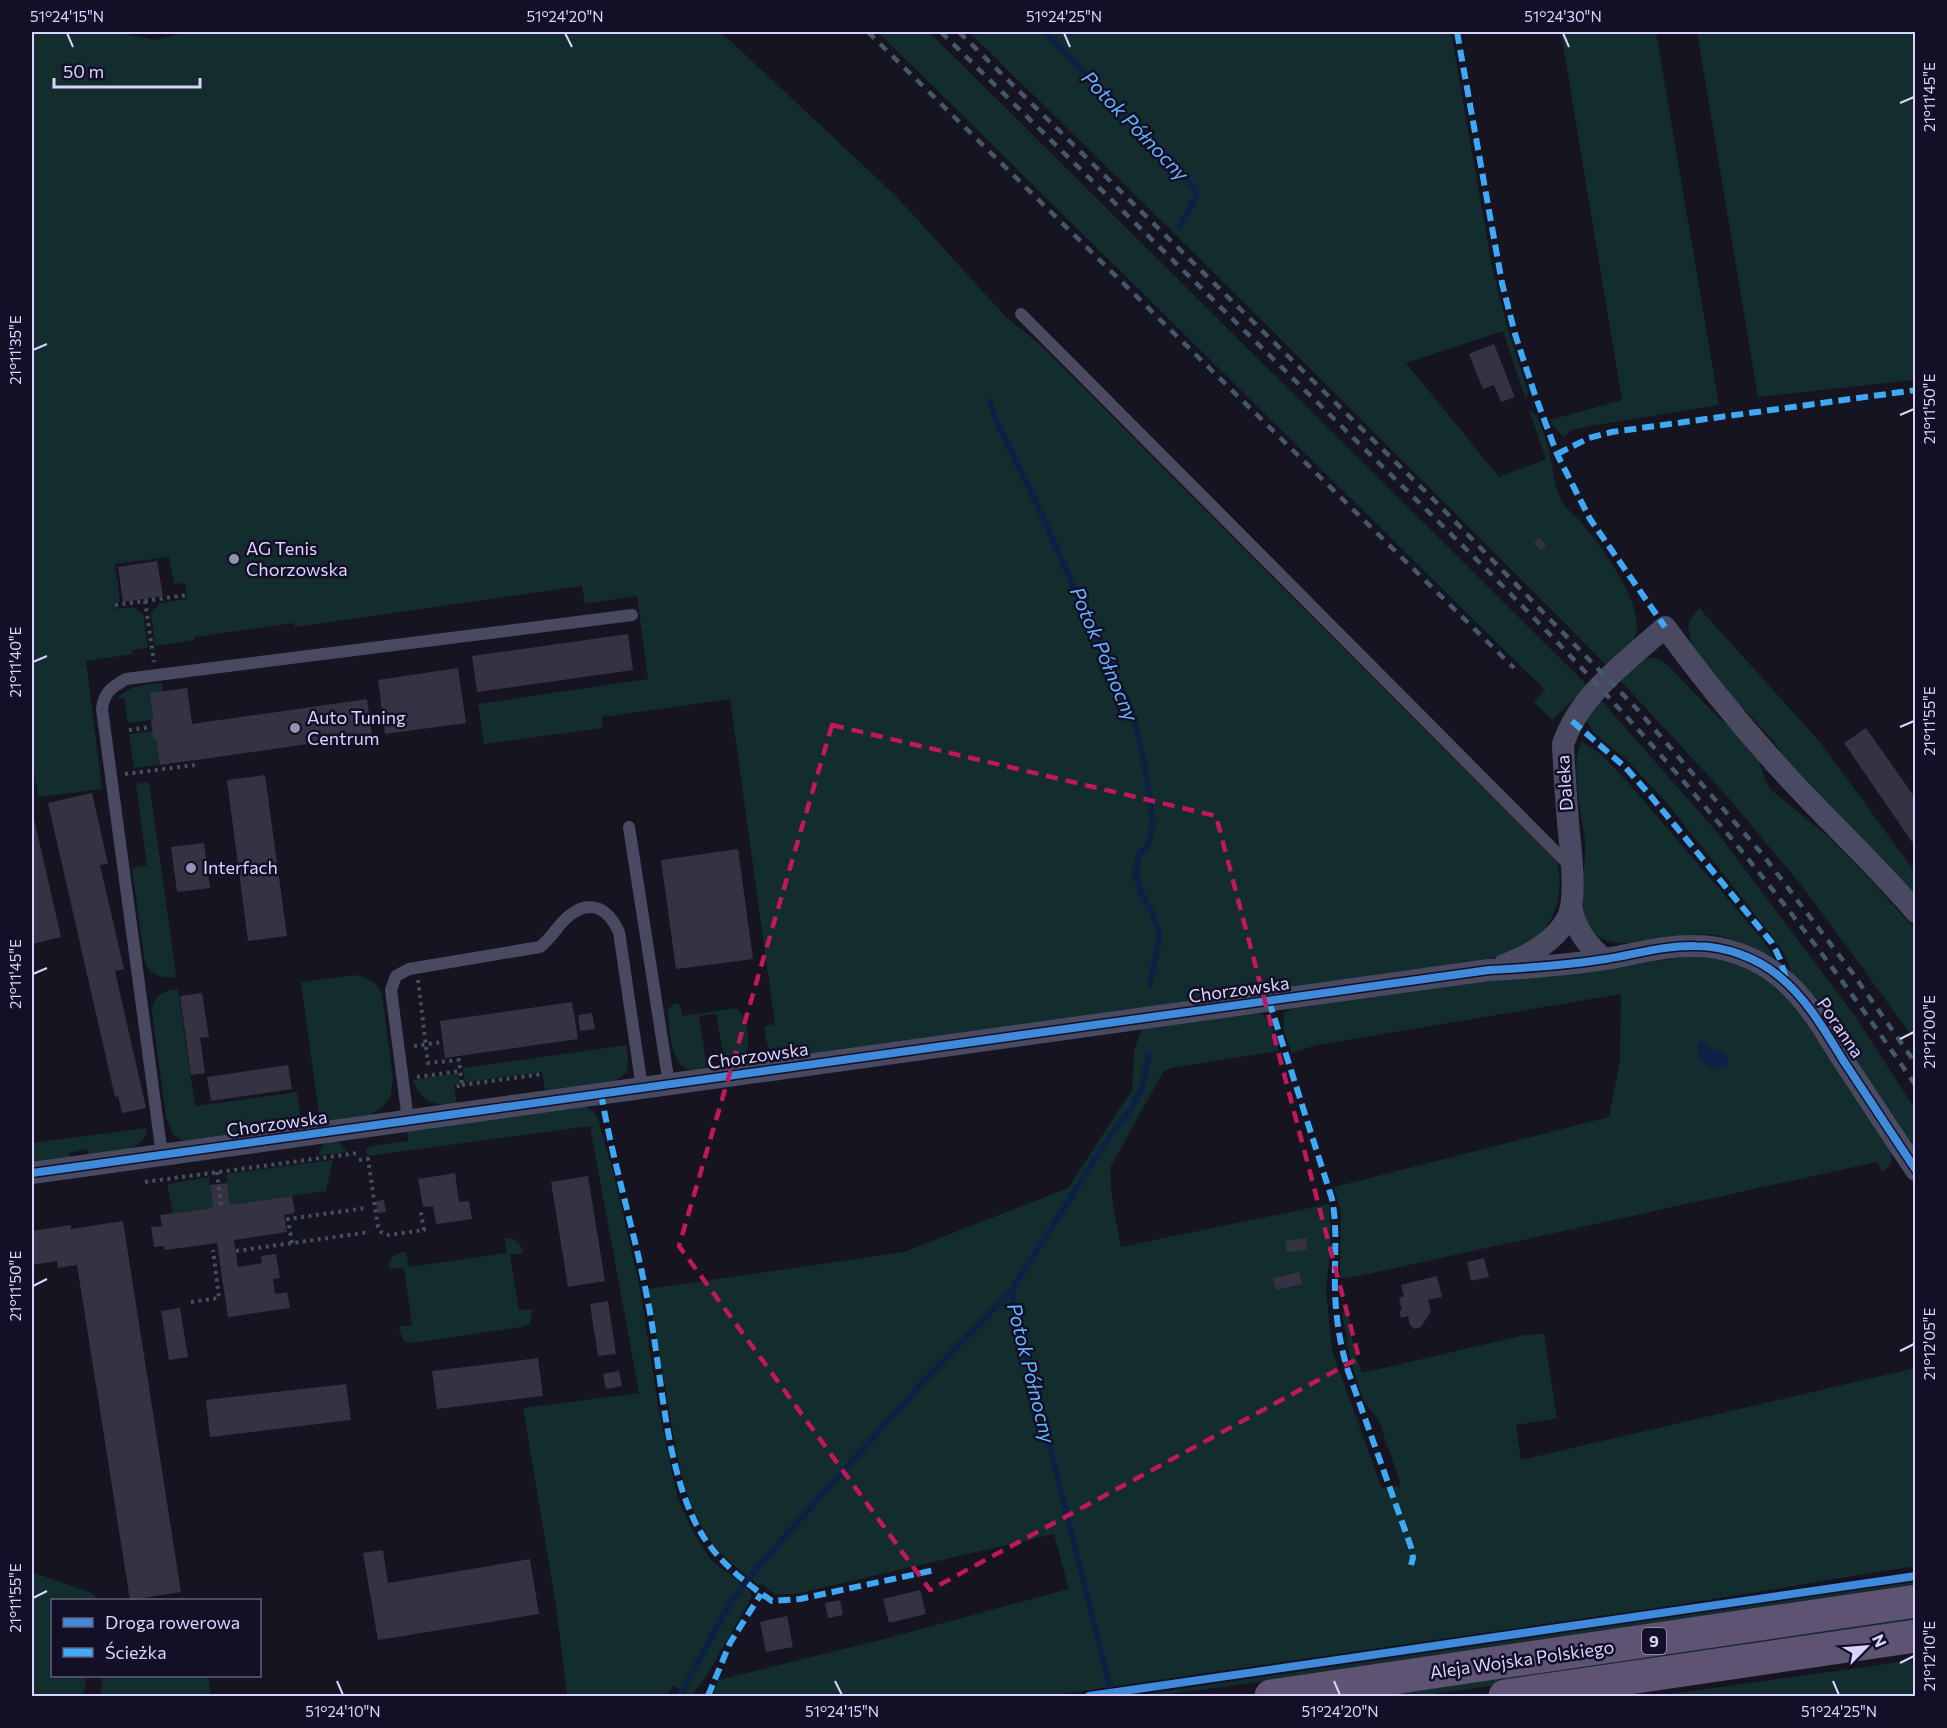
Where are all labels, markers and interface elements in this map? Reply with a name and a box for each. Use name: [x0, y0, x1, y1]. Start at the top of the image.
text: 51°24'15"N: [30, 7, 104, 25]
text: 51°24'20"N: [526, 7, 604, 25]
text: 51°24'25"N: [1026, 7, 1102, 25]
text: 51°24'30"N: [1524, 7, 1602, 25]
scale bar: [54, 51, 200, 89]
text: 50 m: [63, 60, 104, 82]
text: 21°11'45"E: [1920, 62, 1938, 132]
water label: Potok Północny: [1077, 65, 1195, 186]
text: 21°11'35"E: [6, 315, 24, 385]
text: 21°11'50"E: [1920, 374, 1938, 444]
place label: AG Tenis Chorzowska: [246, 537, 348, 580]
marker: AG Tenis Chorzowska: [227, 552, 241, 566]
water label: Potok Północny: [1066, 583, 1144, 725]
text: 21°11'40"E: [6, 626, 24, 698]
text: 21°11'55"E: [1920, 686, 1938, 756]
place label: Auto Tuning Centrum: [307, 706, 406, 749]
marker: Auto Tuning Centrum: [288, 721, 302, 735]
street label: Daleka: [1551, 754, 1577, 812]
place label: Interfach: [203, 856, 278, 878]
marker: Interfach: [184, 861, 198, 875]
text: 21°11'45"E: [6, 939, 24, 1009]
street label: Chorzowska: [1187, 971, 1291, 1007]
street label: Poranna: [1813, 993, 1869, 1062]
text: 21°12'00"E: [1920, 995, 1938, 1069]
street label: Chorzowska: [706, 1037, 810, 1073]
street label: Chorzowska: [225, 1105, 329, 1141]
text: 21°11'50"E: [6, 1251, 24, 1321]
water label: Potok Północny: [1003, 1300, 1061, 1446]
text: 21°12'05"E: [1920, 1308, 1938, 1380]
text: 21°11'55"E: [6, 1563, 24, 1633]
legend: [51, 1599, 261, 1677]
text: Droga rowerowa: [105, 1611, 240, 1633]
north arrow: [1836, 1617, 1896, 1677]
text: 21°12'10"E: [1920, 1621, 1938, 1691]
road number: 9: [1642, 1628, 1666, 1654]
text: N: [1869, 1631, 1891, 1650]
street label: Aleja Wojska Polskiego: [1428, 1635, 1615, 1683]
text: Ścieżka: [105, 1641, 167, 1663]
text: 51°24'10"N: [305, 1702, 381, 1720]
text: 51°24'15"N: [805, 1702, 879, 1720]
text: 51°24'20"N: [1301, 1702, 1379, 1720]
text: 51°24'25"N: [1801, 1702, 1877, 1720]

